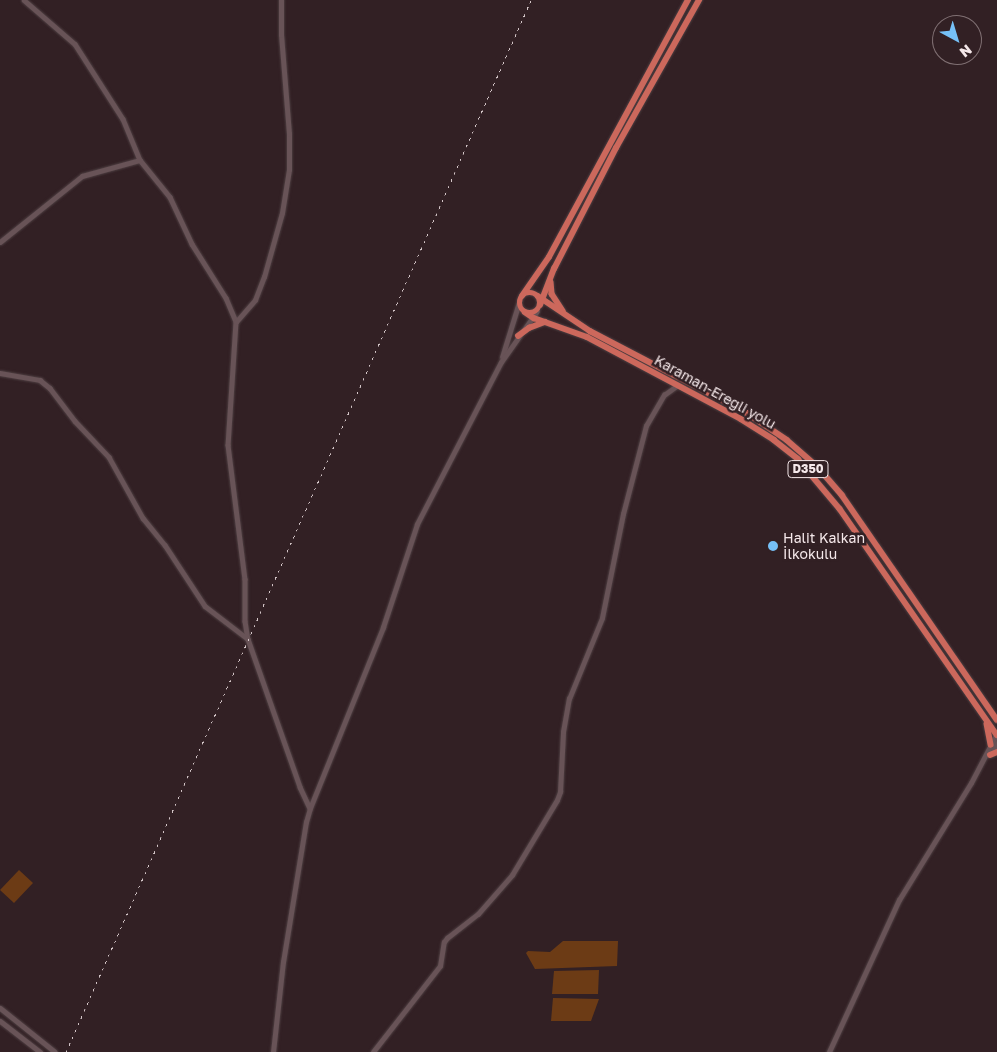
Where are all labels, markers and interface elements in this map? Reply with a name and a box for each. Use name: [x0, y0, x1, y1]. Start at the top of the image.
north arrow: [932, 15, 982, 65]
text: N: [957, 41, 976, 61]
street label: Karaman-Ereğli yolu: [651, 352, 779, 432]
road number: D350: [787, 459, 829, 478]
place label: Halit Kalkan İlkokulu: [783, 530, 865, 562]
marker: Halit Kalkan İlkokulu: [767, 540, 779, 552]

